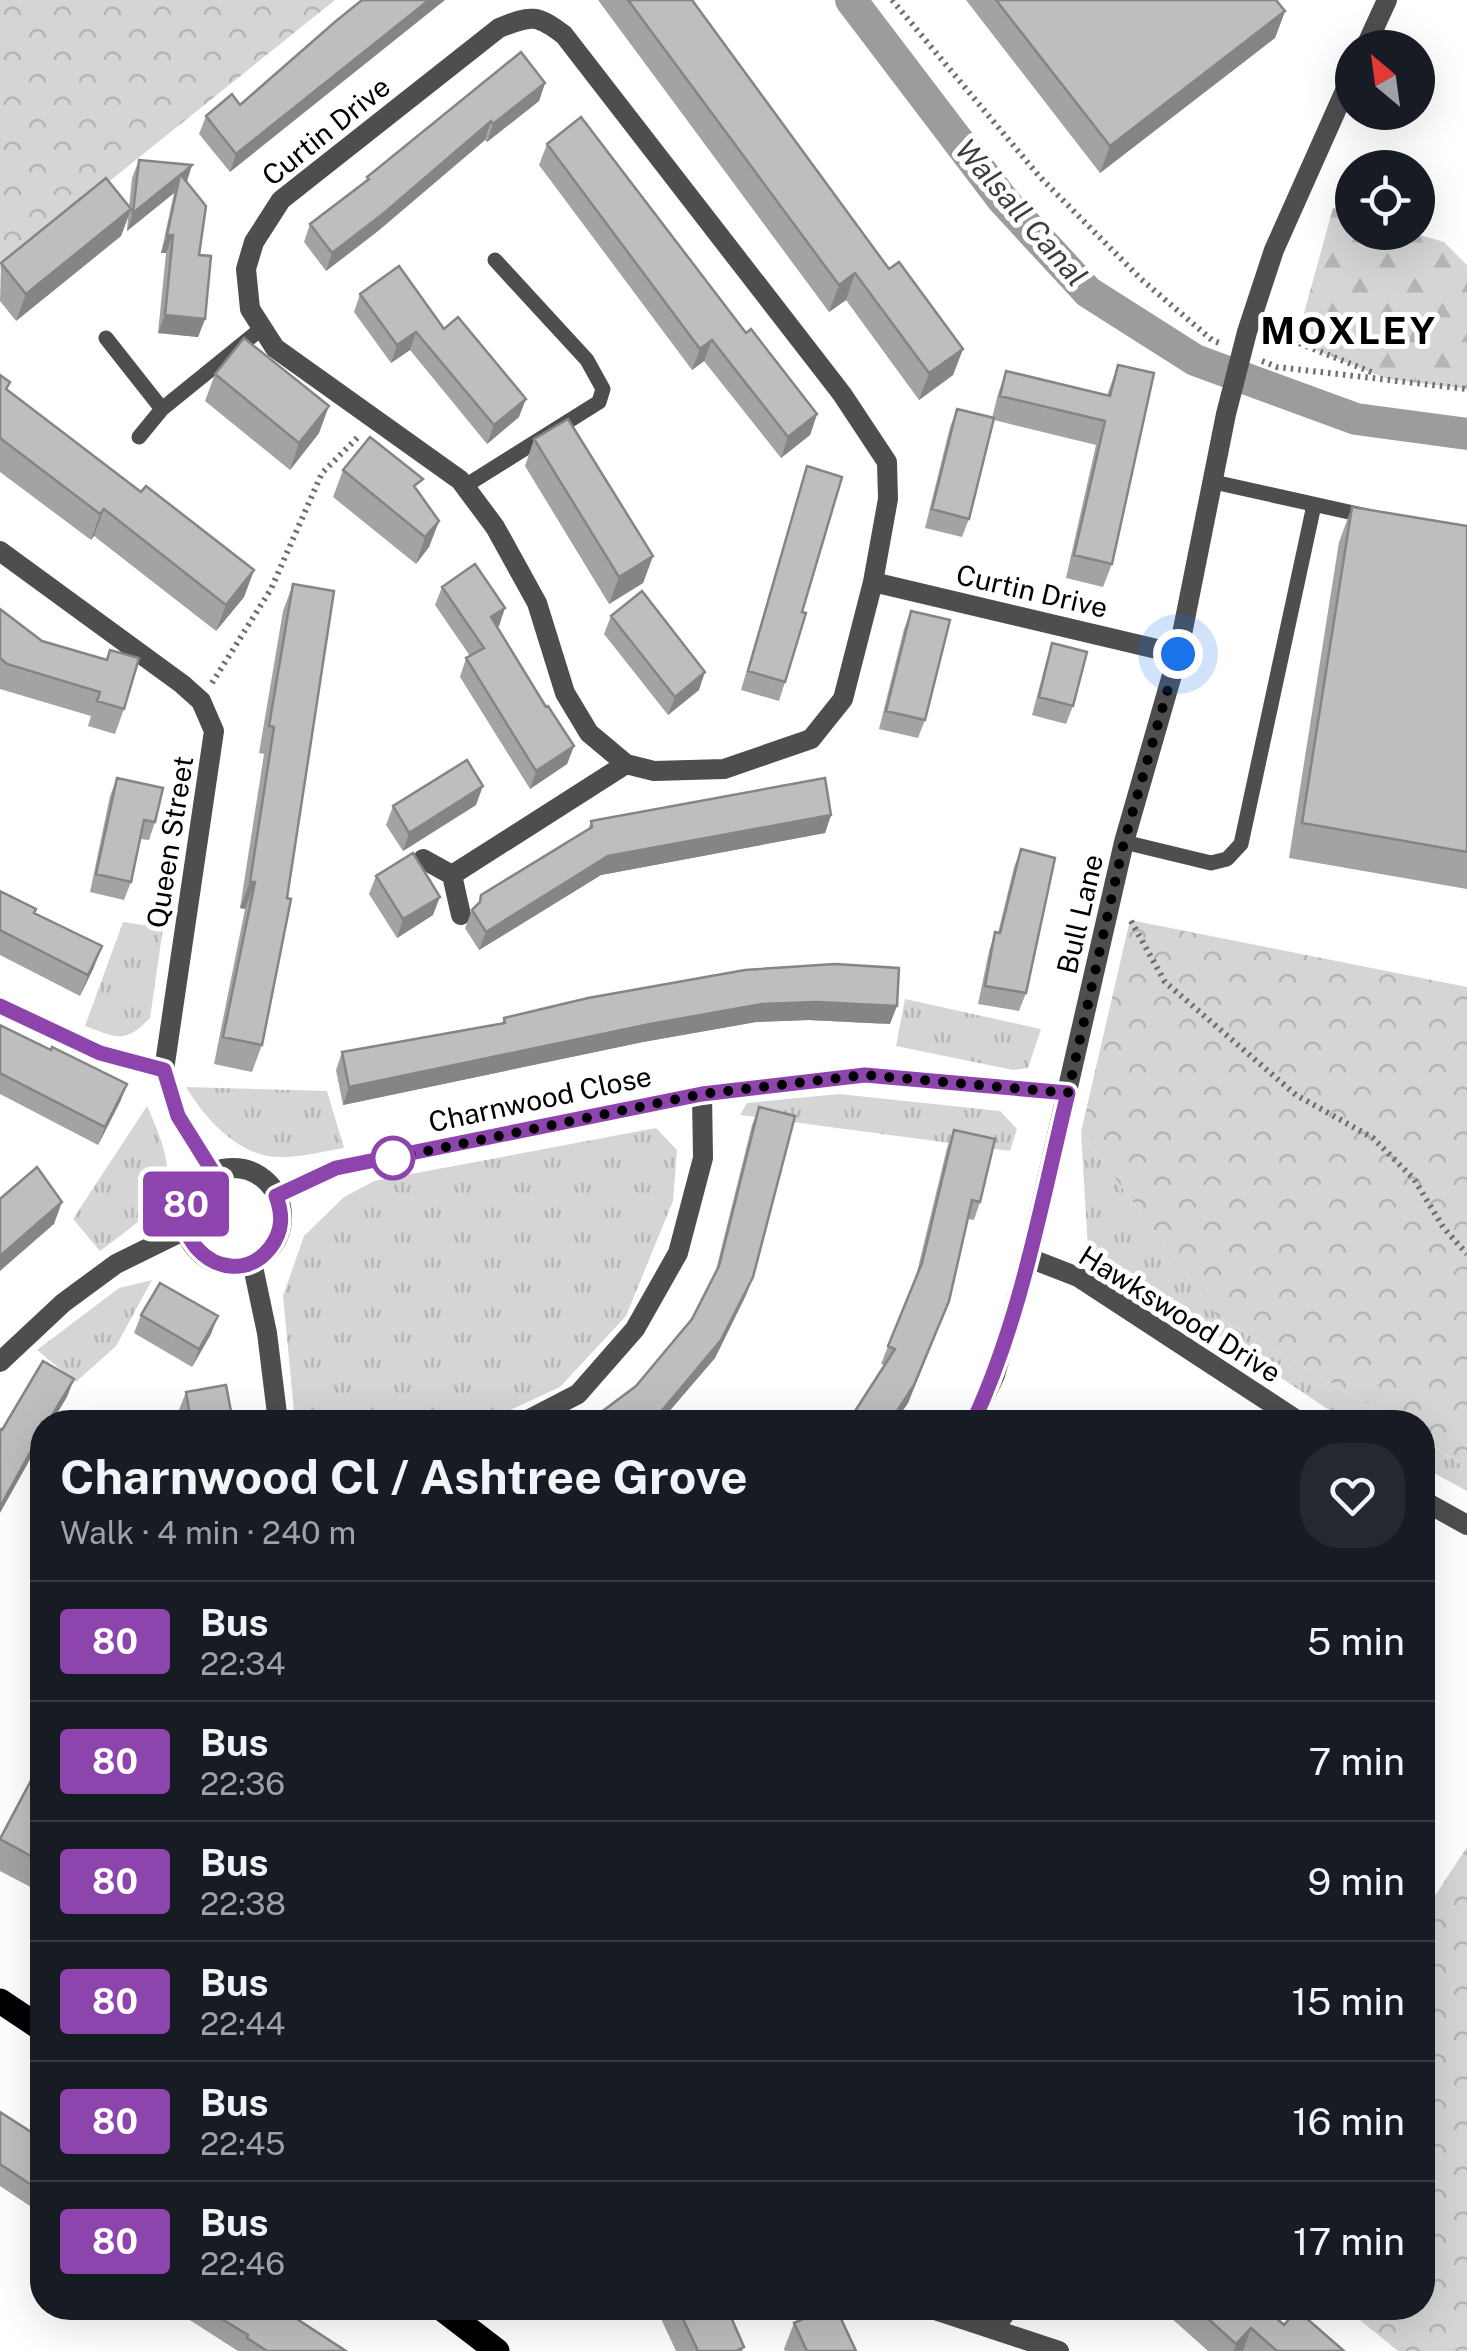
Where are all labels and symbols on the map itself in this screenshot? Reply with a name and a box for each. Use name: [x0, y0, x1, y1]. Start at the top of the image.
north arrow: [1335, 30, 1435, 130]
street label: Curtin Drive: [255, 69, 396, 192]
water label: Walsall Canal: [948, 132, 1095, 293]
district label: MOXLEY: [1260, 308, 1438, 353]
street label: Curtin Drive: [953, 557, 1111, 624]
your location: [1153, 629, 1203, 679]
street label: Queen Street: [140, 754, 199, 930]
street label: Bull Lane: [1050, 851, 1109, 977]
street label: Charnwood Close: [425, 1059, 654, 1138]
unlabelled marker: [372, 1137, 414, 1179]
line badge: 80: [141, 1172, 231, 1236]
street label: Hawkswood Drive: [1073, 1238, 1287, 1389]

